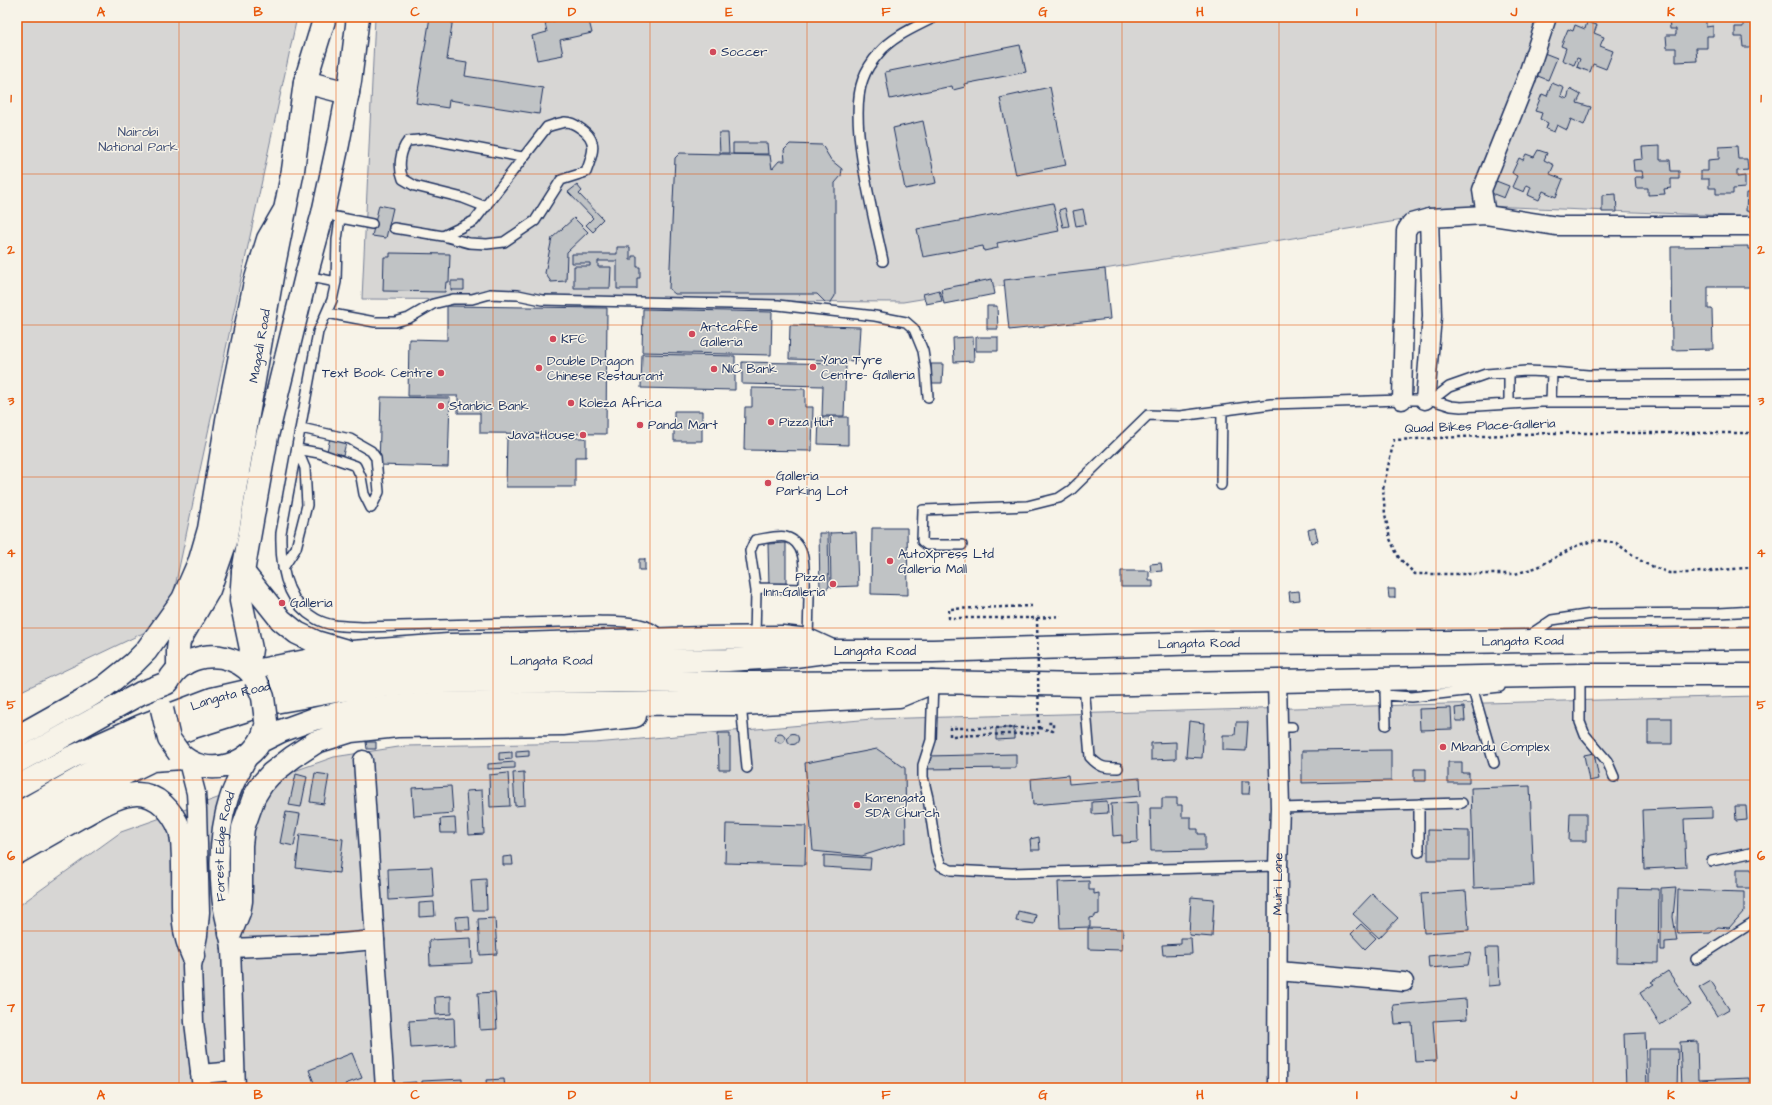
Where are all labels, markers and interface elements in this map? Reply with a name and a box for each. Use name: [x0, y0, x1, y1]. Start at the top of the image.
text: A: [97, 3, 106, 21]
text: B: [253, 3, 263, 21]
text: C: [410, 3, 420, 21]
text: D: [568, 3, 577, 21]
text: E: [725, 3, 733, 21]
text: F: [881, 3, 891, 21]
text: G: [1038, 3, 1048, 21]
text: H: [1196, 3, 1204, 21]
text: I: [1356, 3, 1358, 21]
text: J: [1510, 3, 1518, 21]
text: K: [1667, 3, 1675, 21]
place label: Soccer: [721, 43, 767, 61]
marker: Soccer: [708, 47, 718, 57]
text: 1: [10, 89, 12, 107]
text: 1: [1760, 89, 1762, 107]
park label: Nairobi National Park: [98, 123, 178, 156]
text: 2: [6, 241, 15, 259]
text: 2: [1756, 241, 1765, 259]
street label: Magadi Road: [245, 307, 275, 384]
place label: Artcaffe Galleria: [700, 318, 758, 351]
marker: Artcaffe Galleria: [687, 329, 697, 339]
place label: KFC: [561, 330, 587, 348]
marker: KFC: [548, 334, 558, 344]
place label: Yana Tyre Centre- Galleria: [821, 351, 915, 384]
place label: Double Dragon Chinese Restaurant: [547, 352, 664, 385]
place label: NIC Bank: [722, 360, 777, 378]
marker: Yana Tyre Centre- Galleria: [808, 362, 818, 372]
marker: Double Dragon Chinese Restaurant: [534, 363, 544, 373]
place label: Text Book Centre: [322, 364, 433, 382]
marker: NIC Bank: [709, 364, 719, 374]
marker: Text Book Centre: [436, 368, 446, 378]
text: 3: [7, 392, 15, 410]
text: 3: [1757, 392, 1765, 410]
place label: Koleza Africa: [579, 394, 662, 412]
place label: Stanbic Bank: [449, 397, 529, 415]
marker: Koleza Africa: [566, 398, 576, 408]
marker: Stanbic Bank: [436, 401, 446, 411]
place label: Pizza Hut: [779, 413, 834, 431]
street label: Quad Bikes Place-Galleria: [1404, 414, 1556, 438]
place label: Panda Mart: [648, 416, 718, 434]
marker: Pizza Hut: [766, 417, 776, 427]
marker: Panda Mart: [635, 420, 645, 430]
place label: Java House: [508, 426, 575, 444]
marker: Java House: [578, 430, 588, 440]
place label: Galleria Parking Lot: [776, 467, 849, 501]
marker: Galleria Parking Lot: [763, 478, 773, 488]
text: 4: [7, 544, 16, 562]
text: 4: [1757, 544, 1766, 562]
place label: AutoXpress Ltd Galleria Mall: [898, 545, 994, 578]
marker: AutoXpress Ltd Galleria Mall: [885, 556, 895, 566]
place label: Pizza Inn-Galleria: [764, 568, 825, 601]
marker: Pizza Inn-Galleria: [828, 579, 838, 589]
place label: Galleria: [290, 594, 333, 612]
marker: Galleria: [277, 598, 287, 608]
street label: Langata Road: [1481, 632, 1564, 651]
street label: Langata Road: [1157, 634, 1240, 654]
street label: Langata Road: [834, 642, 916, 661]
street label: Langata Road: [510, 652, 593, 671]
street label: Langata Road: [188, 677, 273, 715]
text: 5: [6, 696, 16, 714]
text: 5: [1756, 696, 1766, 714]
place label: Mbandu Complex: [1451, 738, 1551, 756]
marker: Mbandu Complex: [1438, 742, 1448, 752]
street label: Forest Edge Road: [210, 789, 240, 902]
place label: Karengata SDA Church: [865, 789, 940, 822]
marker: Karengata SDA Church: [852, 800, 862, 810]
text: 6: [7, 847, 16, 865]
text: 6: [1757, 847, 1766, 865]
street label: Muiri Lane: [1269, 852, 1287, 915]
text: 7: [6, 999, 16, 1017]
text: 7: [1756, 999, 1766, 1017]
text: A: [97, 1086, 106, 1104]
text: B: [253, 1086, 263, 1104]
text: C: [410, 1086, 420, 1104]
text: D: [568, 1086, 577, 1104]
text: E: [725, 1086, 733, 1104]
text: F: [881, 1086, 891, 1104]
text: G: [1038, 1086, 1048, 1104]
text: H: [1196, 1086, 1204, 1104]
text: I: [1356, 1086, 1358, 1104]
text: J: [1510, 1086, 1518, 1104]
text: K: [1667, 1086, 1675, 1104]

